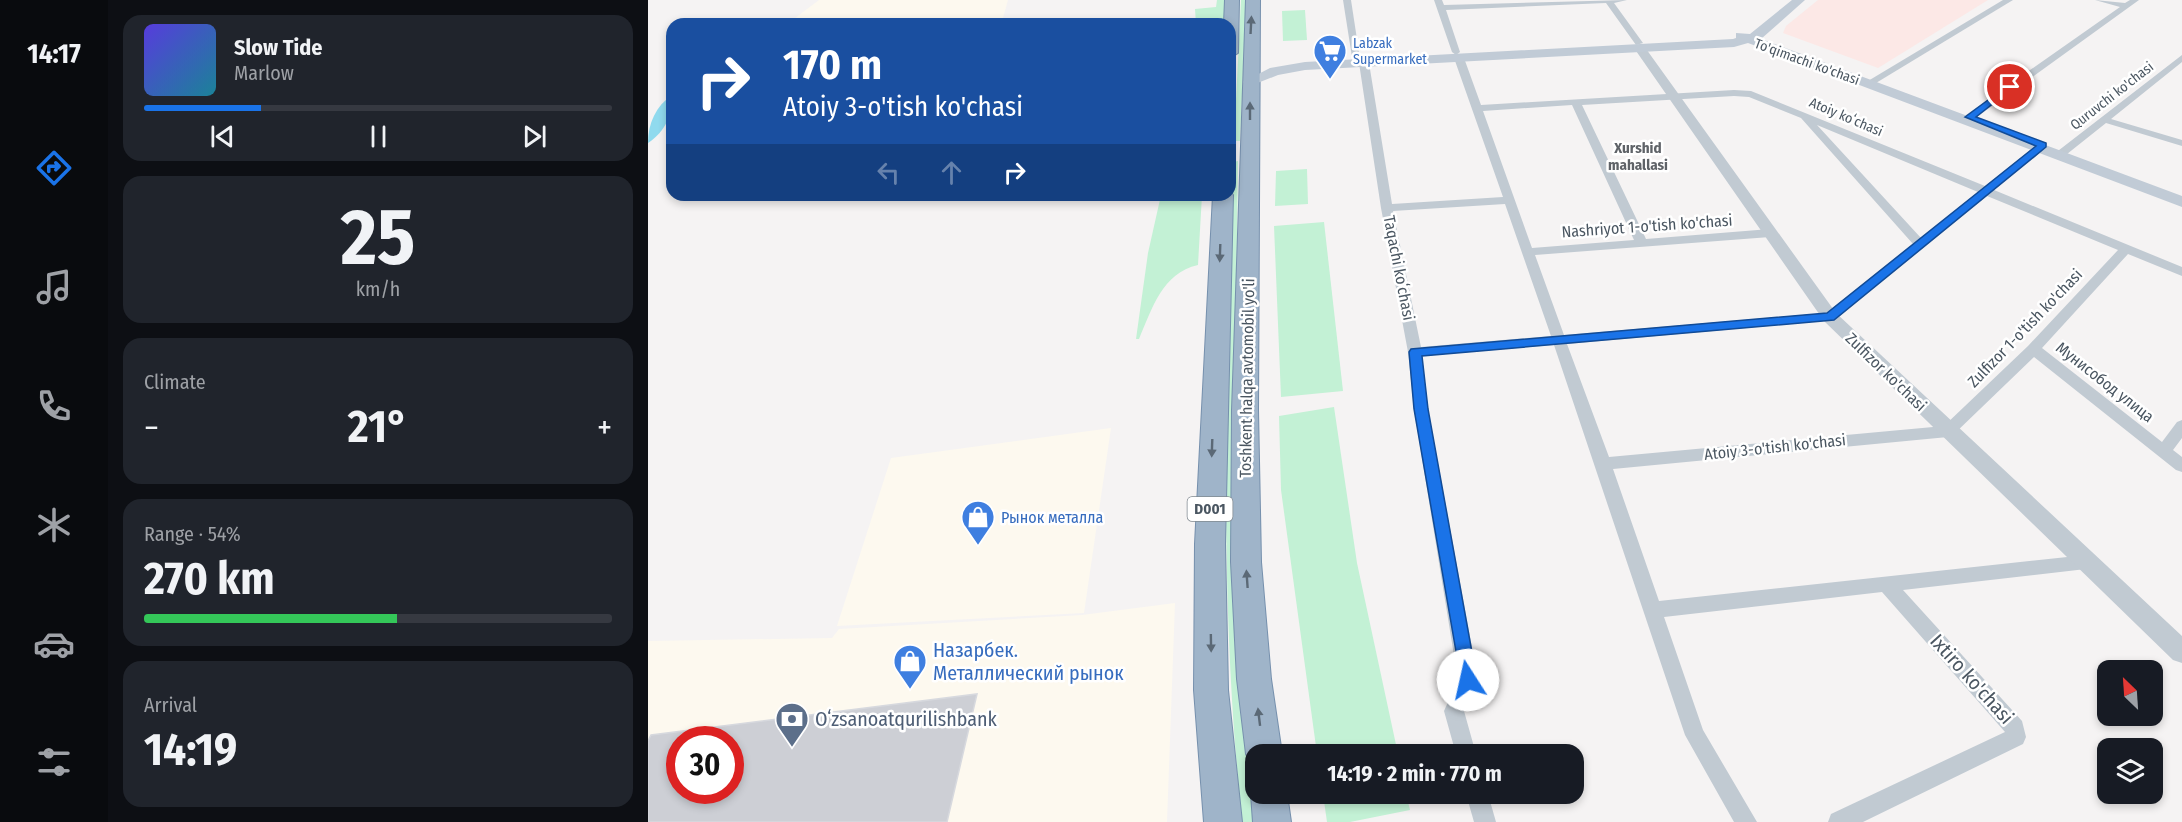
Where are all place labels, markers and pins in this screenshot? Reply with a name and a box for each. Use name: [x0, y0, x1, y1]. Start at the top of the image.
supermarket icon: Labzak Supermarket: [1312, 33, 1348, 80]
place label: Labzak Supermarket: [1353, 35, 1427, 68]
pin: [1984, 61, 2035, 112]
shop icon: Рынок металла: [960, 499, 996, 546]
place label: Рынок металла: [1001, 508, 1103, 527]
place label: Назарбек. Металлический рынок: [933, 638, 1124, 685]
shop icon: Назарбек. Металлический рынок: [892, 643, 928, 690]
bank icon: Oʻzsanoatqurilishbank: [774, 701, 810, 748]
place label: Oʻzsanoatqurilishbank: [815, 707, 998, 731]

